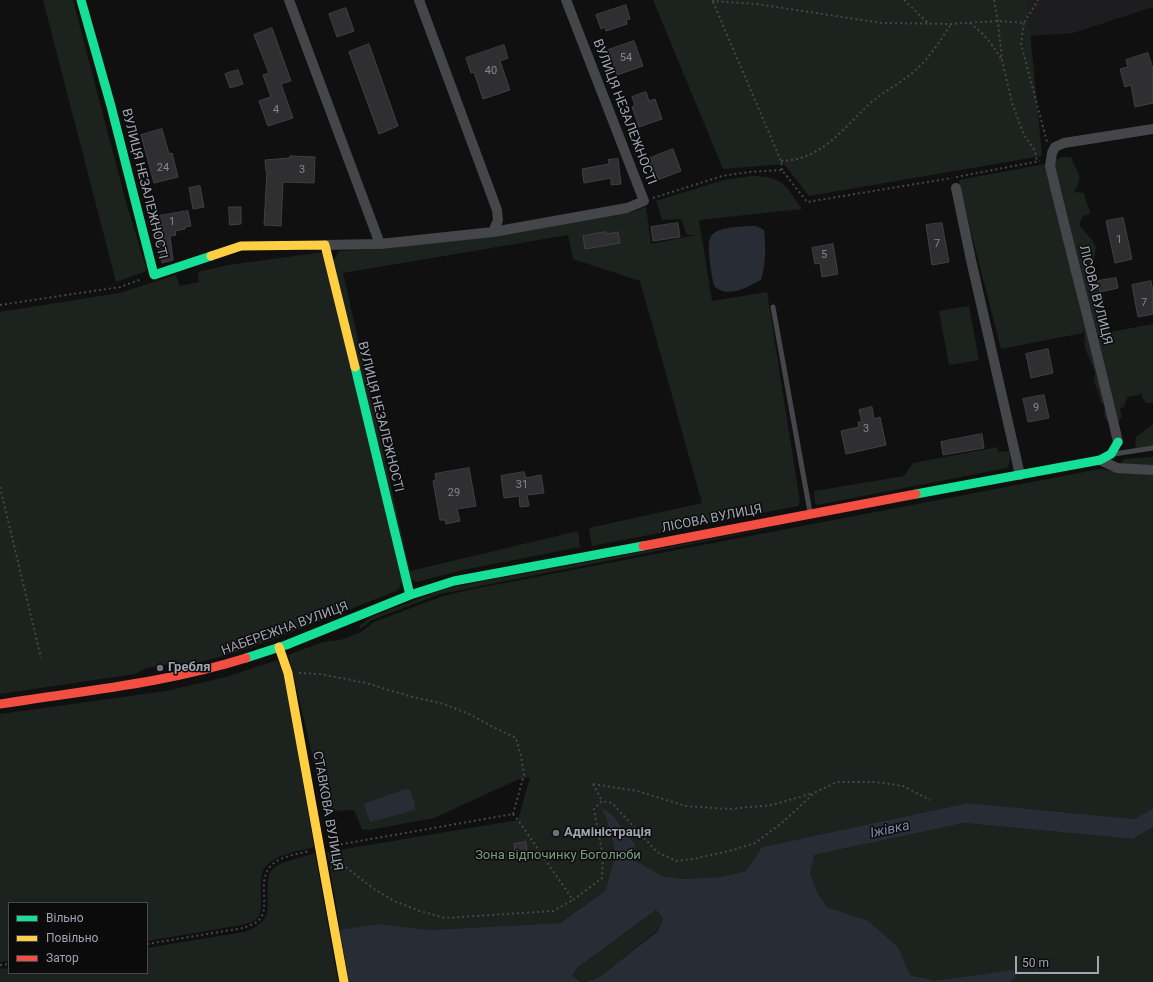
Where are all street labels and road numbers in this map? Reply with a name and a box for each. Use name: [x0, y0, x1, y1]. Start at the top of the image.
street label: ВУЛИЦЯ НЕЗАЛЕЖНОСТІ: [589, 37, 659, 187]
street label: ВУЛИЦЯ НЕЗАЛЕЖНОСТІ: [118, 107, 170, 261]
street label: ЛІСОВА ВУЛИЦЯ: [1075, 244, 1115, 346]
street label: ВУЛИЦЯ НЕЗАЛЕЖНОСТІ: [354, 340, 406, 494]
street label: ЛІСОВА ВУЛИЦЯ: [660, 502, 764, 536]
street label: НАБЕРЕЖНА ВУЛИЦЯ: [219, 599, 351, 659]
street label: СТАВКОВА ВУЛИЦЯ: [309, 750, 345, 872]

